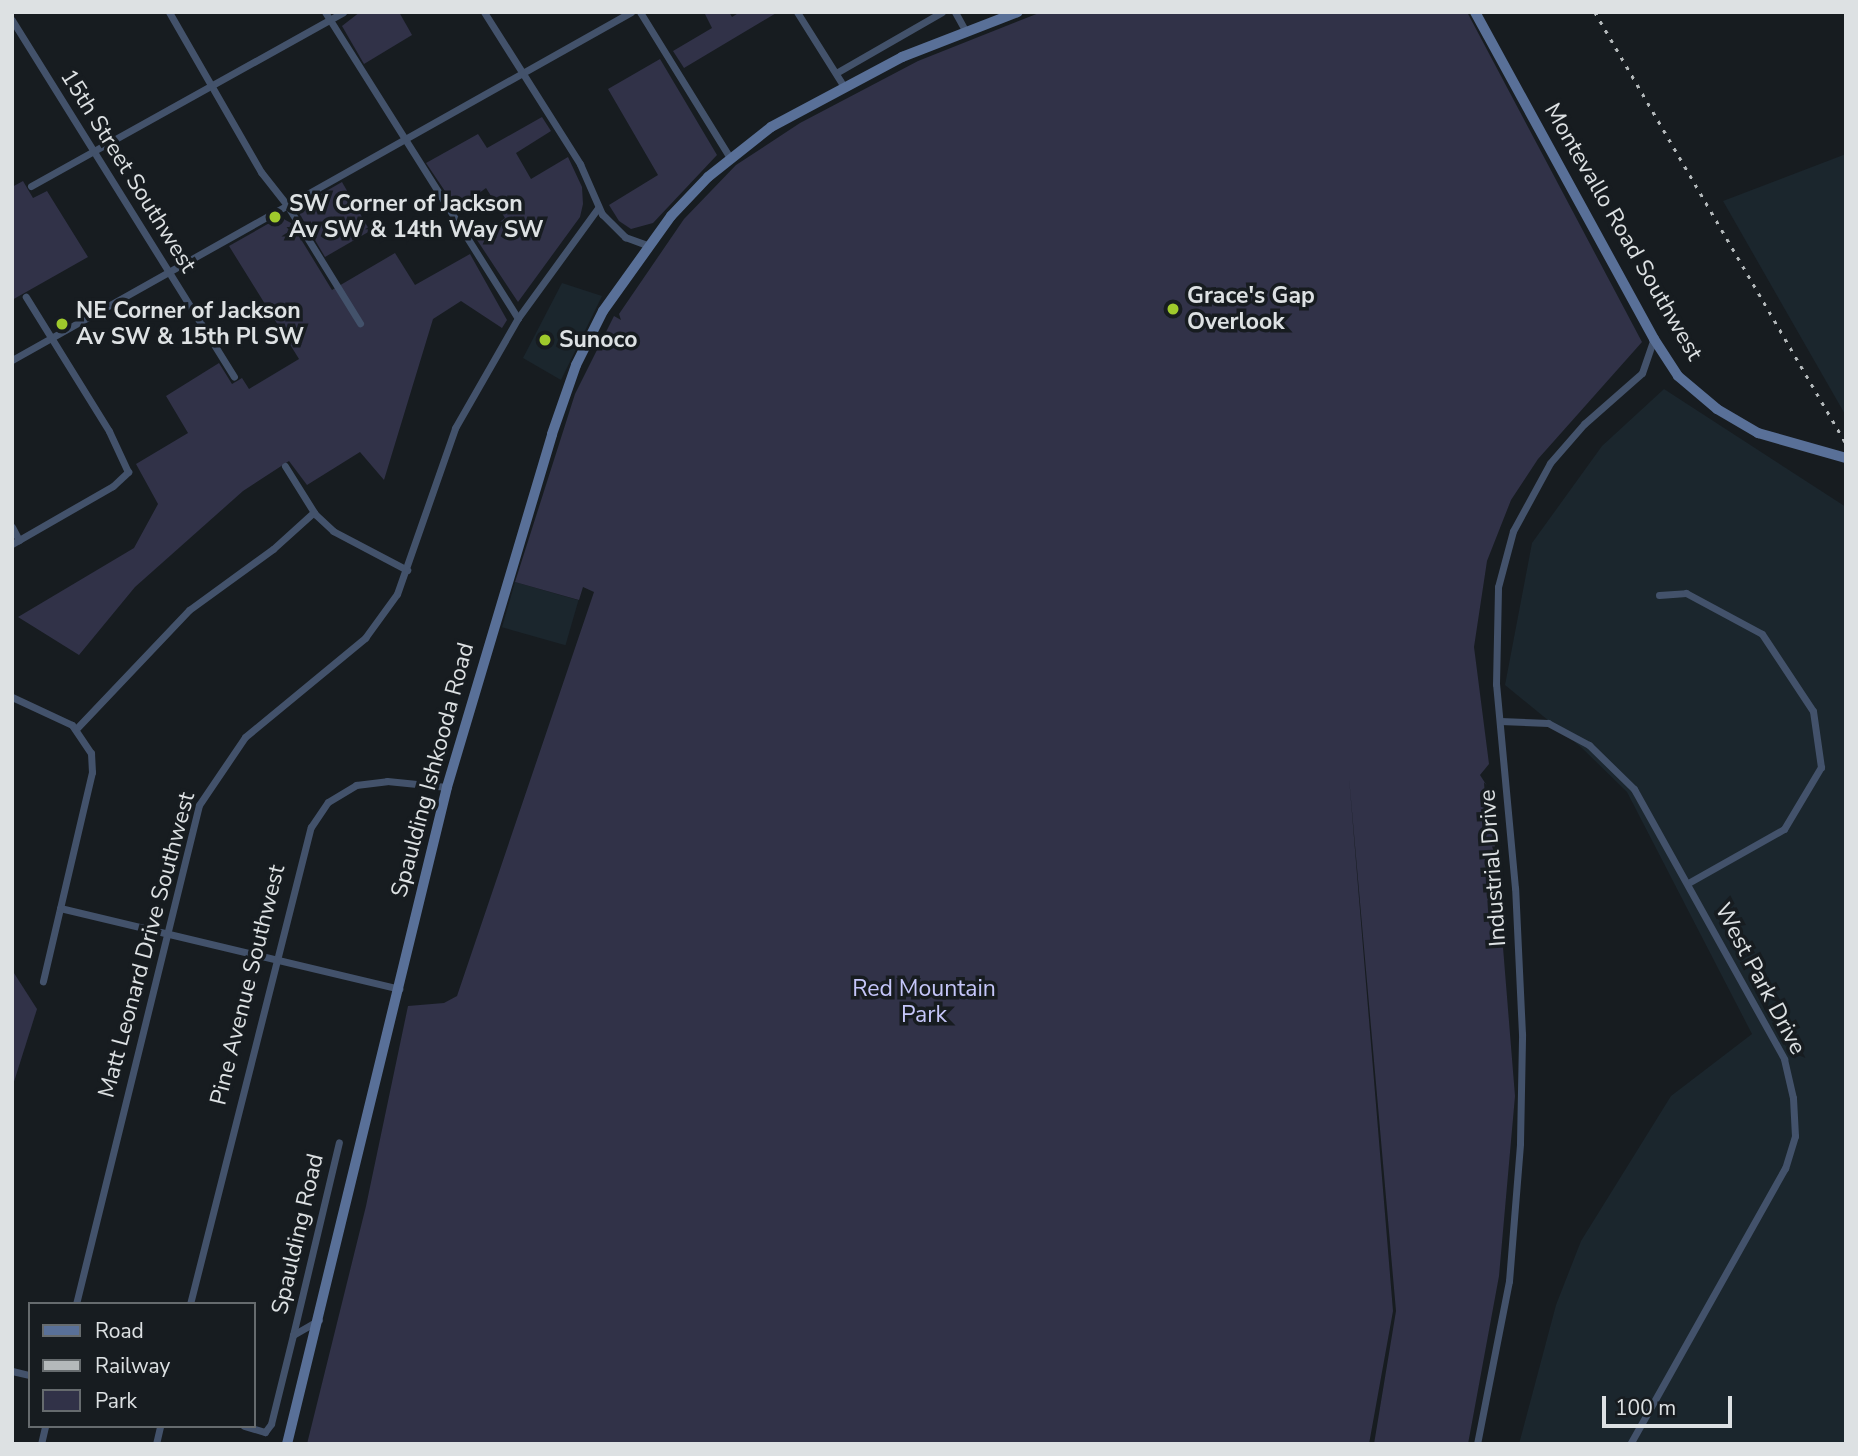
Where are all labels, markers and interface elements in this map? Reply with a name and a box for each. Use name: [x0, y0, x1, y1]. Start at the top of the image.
street label: 15th Street Southwest: [54, 64, 202, 278]
street label: Montevallo Road Southwest: [1538, 99, 1708, 365]
place label: SW Corner of Jackson Av SW & 14th Way SW: [289, 190, 544, 244]
marker: SW Corner of Jackson Av SW & 14th Way SW: [267, 209, 283, 225]
place label: Grace's Gap Overlook: [1187, 282, 1315, 336]
place label: NE Corner of Jackson Av SW & 15th Pl SW: [76, 297, 304, 351]
marker: Grace's Gap Overlook: [1165, 301, 1181, 317]
marker: NE Corner of Jackson Av SW & 15th Pl SW: [54, 316, 70, 332]
place label: Sunoco: [559, 326, 637, 354]
marker: Sunoco: [537, 332, 553, 348]
street label: Spaulding Ishkooda Road: [386, 640, 480, 900]
street label: Matt Leonard Drive Southwest: [93, 789, 201, 1101]
street label: Industrial Drive: [1474, 789, 1512, 947]
street label: Pine Avenue Southwest: [205, 862, 291, 1108]
street label: West Park Drive: [1708, 899, 1812, 1059]
park label: Red Mountain Park: [852, 975, 996, 1029]
street label: Spaulding Road: [266, 1151, 330, 1317]
legend: [28, 1302, 256, 1428]
text: Road: [95, 1317, 144, 1345]
text: Railway: [95, 1352, 170, 1380]
scale bar: [1606, 1382, 1736, 1426]
text: Park: [95, 1387, 137, 1415]
text: 100 m: [1615, 1394, 1676, 1422]

